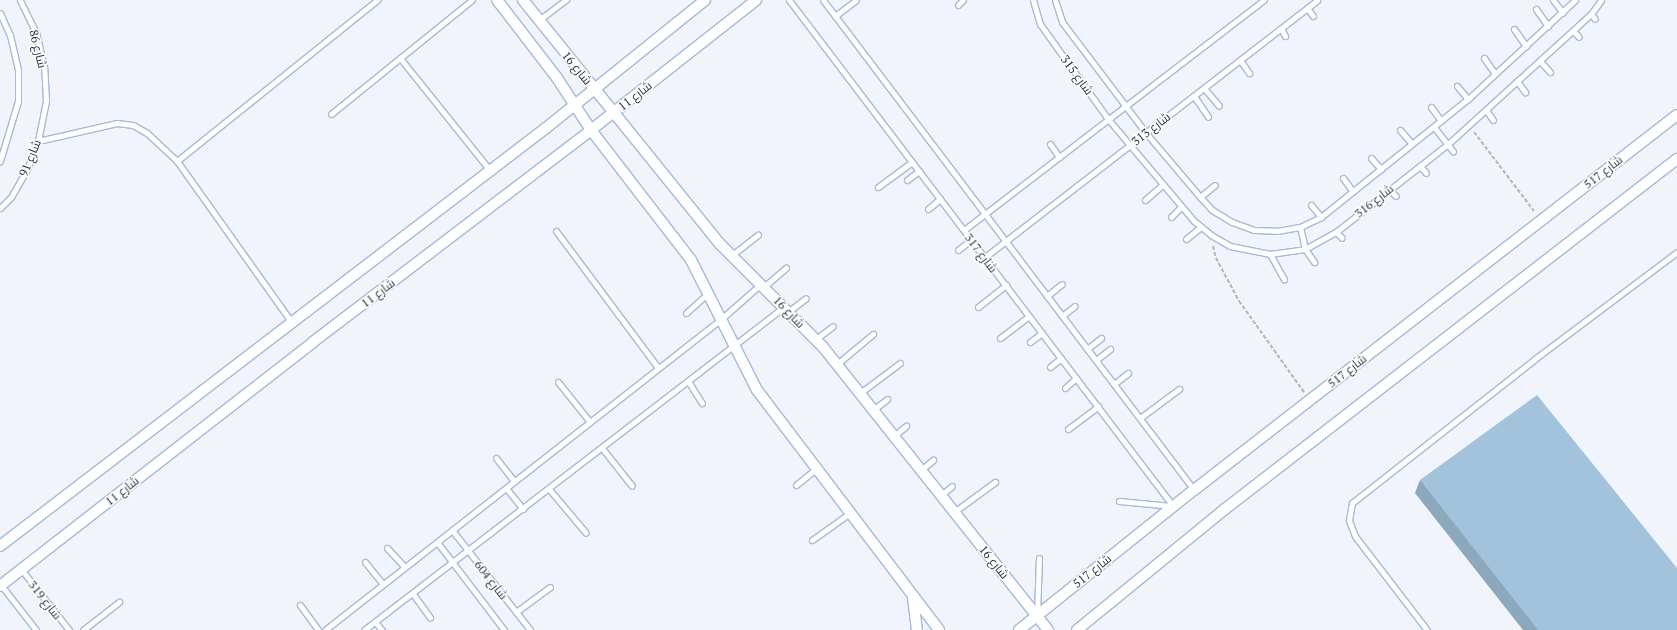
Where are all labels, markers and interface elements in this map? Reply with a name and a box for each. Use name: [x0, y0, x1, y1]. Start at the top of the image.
street label: شارع 86: [26, 28, 50, 70]
street label: شارع 16: [559, 48, 595, 88]
street label: شارع 315: [1058, 52, 1096, 98]
street label: شارع 11: [615, 78, 655, 114]
street label: شارع 313: [1129, 109, 1173, 149]
street label: شارع 91: [16, 137, 44, 179]
street label: شارع 517: [1581, 152, 1625, 192]
street label: شارع 316: [1352, 181, 1396, 221]
street label: شارع 317: [962, 231, 1000, 275]
street label: شارع 11: [358, 276, 398, 310]
street label: شارع 16: [770, 293, 808, 331]
street label: شارع 517: [1325, 351, 1369, 391]
street label: شارع 11: [102, 473, 142, 509]
street label: شارع 16: [976, 542, 1012, 582]
street label: شارع 517: [1070, 551, 1114, 591]
street label: شارع 604: [471, 558, 511, 602]
street label: شارع 319: [25, 578, 65, 622]

